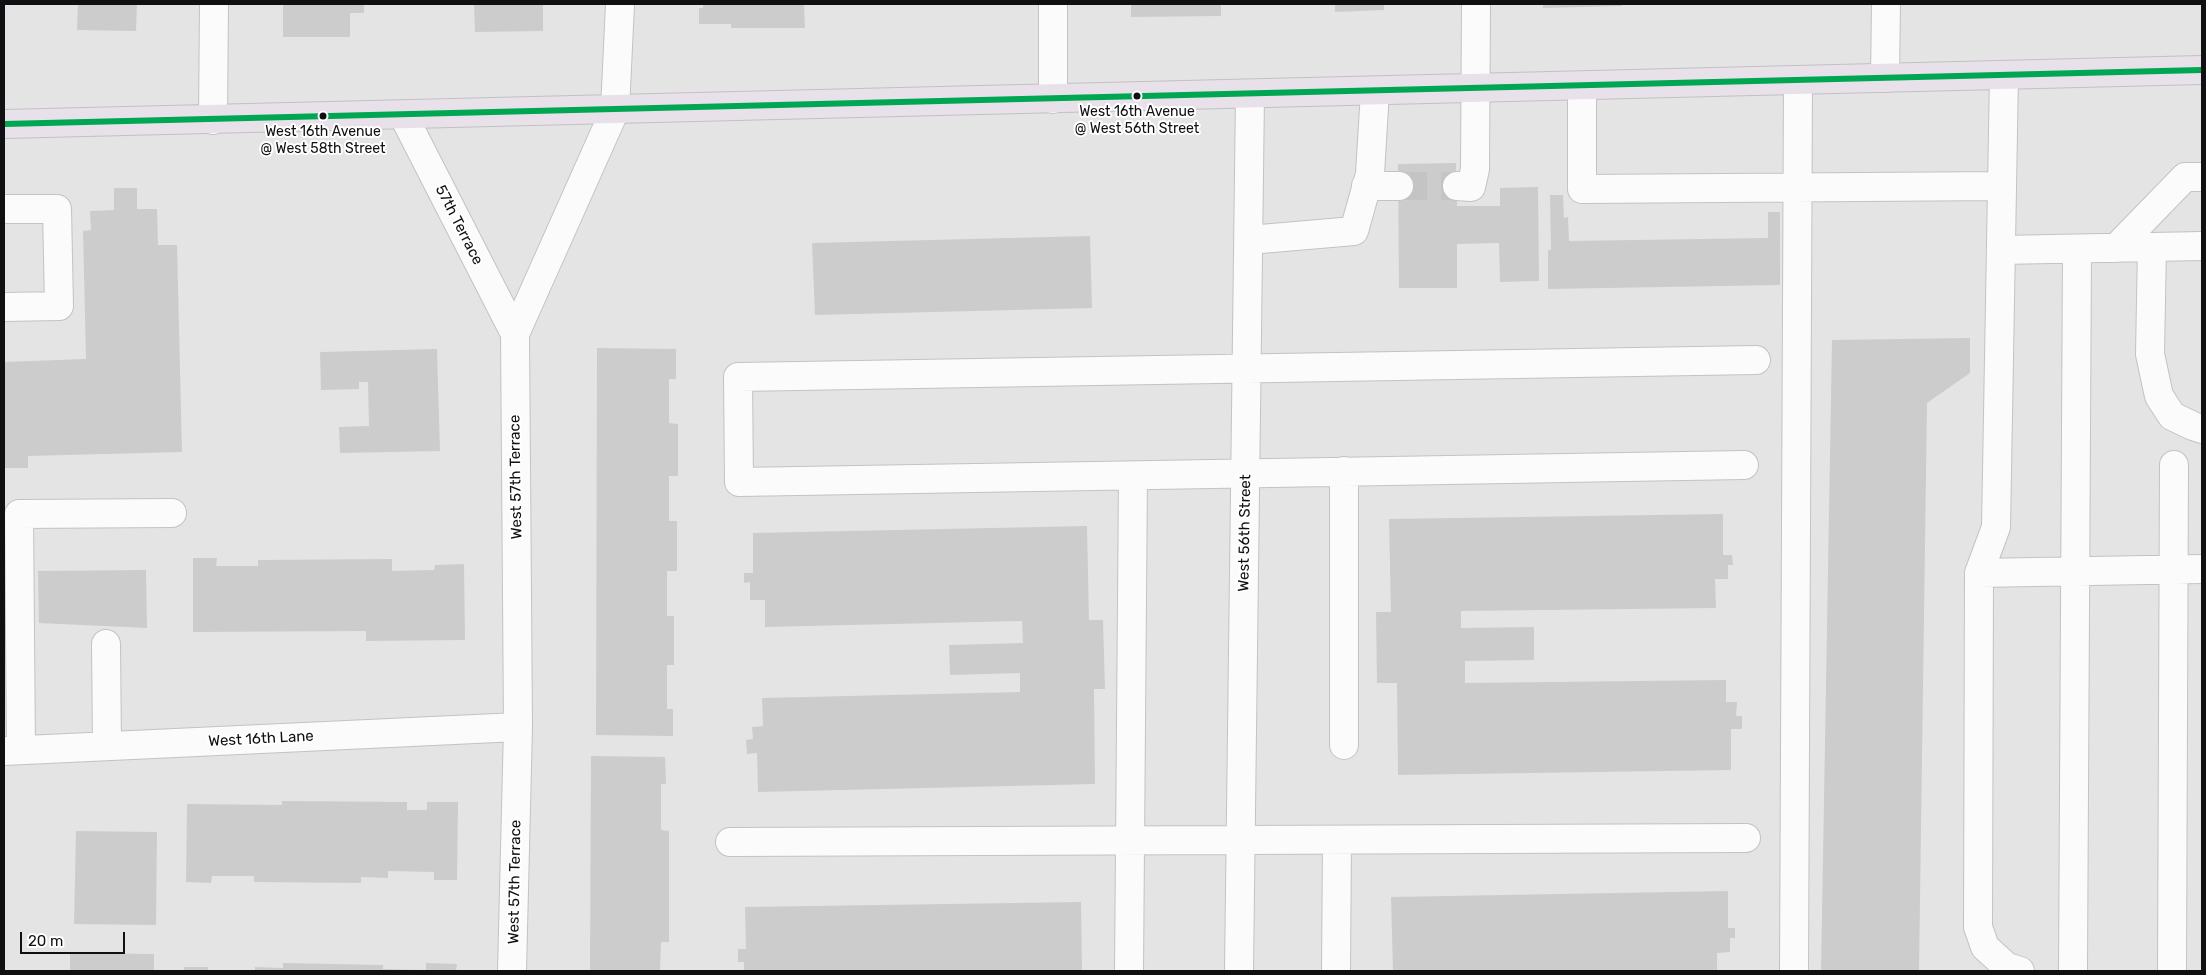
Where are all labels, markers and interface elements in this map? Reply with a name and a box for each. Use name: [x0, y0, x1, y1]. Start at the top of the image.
marker: West 16th Avenue @ West 56th Street: [1132, 91, 1142, 101]
place label: West 16th Avenue @ West 56th Street: [1075, 104, 1199, 136]
marker: West 16th Avenue @ West 58th Street: [318, 111, 328, 121]
place label: West 16th Avenue @ West 58th Street: [261, 124, 385, 156]
street label: 57th Terrace: [431, 182, 487, 268]
street label: West 57th Terrace: [506, 415, 526, 539]
street label: West 56th Street: [1235, 474, 1255, 592]
street label: West 16th Lane: [208, 727, 314, 751]
street label: West 57th Terrace: [505, 820, 525, 944]
scale bar: [22, 922, 128, 954]
text: 20 m: [28, 932, 63, 950]

